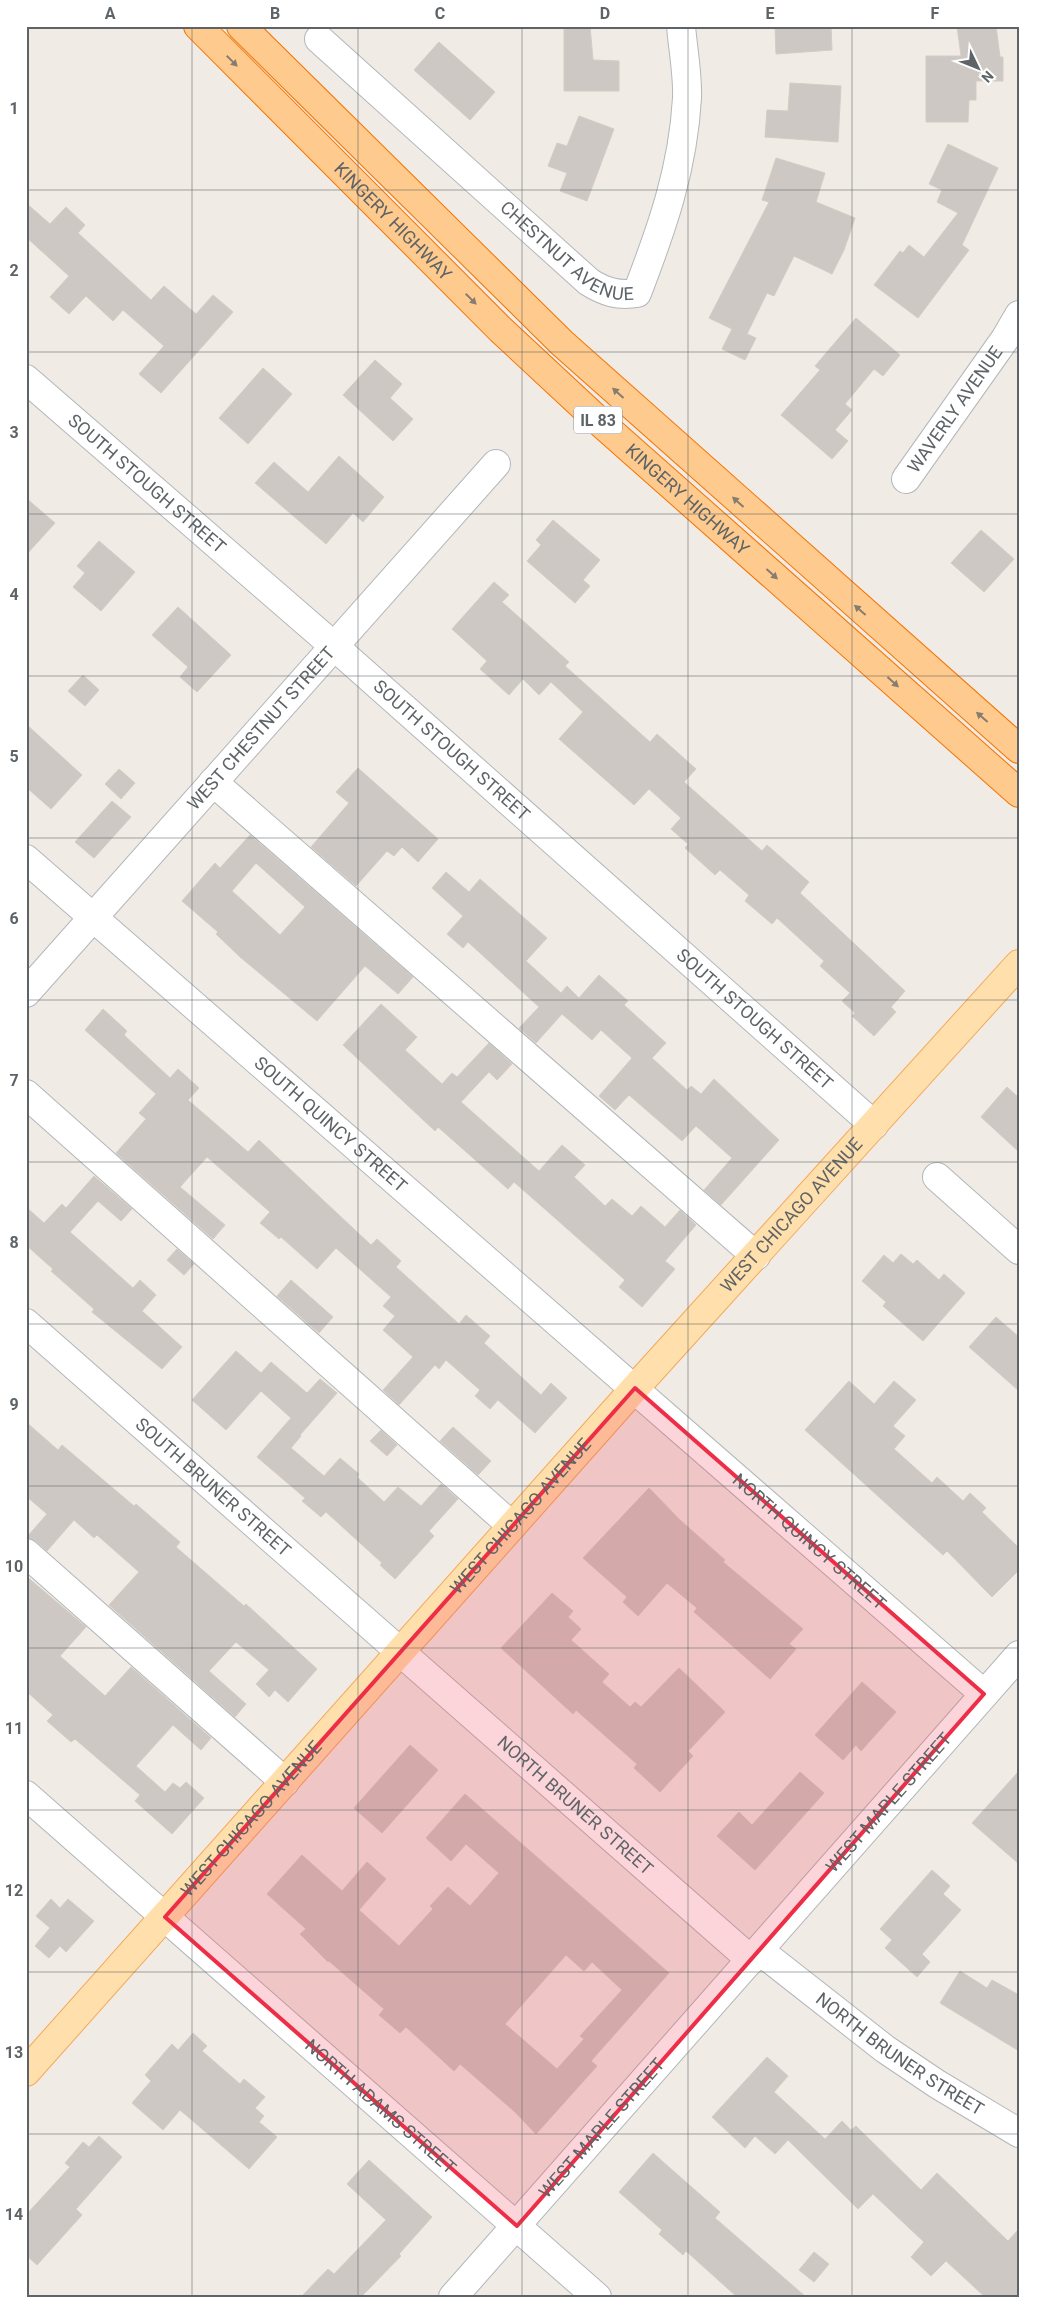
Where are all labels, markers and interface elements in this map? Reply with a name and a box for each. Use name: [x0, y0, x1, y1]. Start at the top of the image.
text: A: [105, 4, 116, 23]
text: B: [270, 4, 280, 23]
text: C: [435, 4, 445, 23]
text: D: [600, 4, 610, 23]
text: E: [766, 4, 775, 23]
text: F: [931, 4, 940, 23]
north arrow: [952, 42, 1002, 92]
one-way arrow: [226, 55, 238, 67]
text: N: [978, 68, 997, 86]
text: 1: [9, 99, 19, 118]
street label: KINGERY HIGHWAY: [330, 158, 456, 285]
street label: CHESTNUT AVENUE: [496, 196, 634, 304]
text: 2: [9, 261, 19, 280]
one-way arrow: [465, 293, 477, 305]
street label: WAVERLY AVENUE: [903, 342, 1006, 476]
one-way arrow: [612, 387, 624, 399]
road number: IL 83: [574, 406, 622, 434]
street label: SOUTH STOUGH STREET: [64, 409, 230, 558]
text: 3: [9, 423, 19, 442]
street label: KINGERY HIGHWAY: [622, 439, 754, 559]
one-way arrow: [733, 496, 745, 508]
one-way arrow: [765, 568, 777, 580]
text: 4: [9, 585, 19, 604]
one-way arrow: [854, 604, 867, 615]
street label: WEST CHESTNUT STREET: [183, 642, 339, 814]
street label: SOUTH STOUGH STREET: [370, 675, 535, 825]
one-way arrow: [887, 676, 899, 688]
one-way arrow: [977, 711, 989, 723]
text: 5: [9, 747, 19, 766]
text: 6: [9, 909, 19, 928]
street label: SOUTH STOUGH STREET: [673, 944, 838, 1094]
street label: SOUTH QUINCY STREET: [250, 1052, 412, 1196]
text: 7: [9, 1071, 19, 1090]
street label: WEST CHICAGO AVENUE: [716, 1133, 866, 1296]
text: 8: [9, 1233, 19, 1252]
text: 9: [9, 1395, 19, 1414]
street label: SOUTH BRUNER STREET: [132, 1413, 295, 1561]
street label: WEST CHICAGO AVENUE: [446, 1434, 595, 1598]
street label: NORTH QUINCY STREET: [729, 1469, 891, 1614]
text: 10: [5, 1557, 23, 1576]
text: 11: [5, 1719, 23, 1738]
street label: WEST MAPLE STREET: [821, 1728, 956, 1876]
street label: NORTH BRUNER STREET: [493, 1731, 658, 1879]
street label: WEST CHICAGO AVENUE: [176, 1736, 326, 1901]
text: 12: [5, 1881, 23, 1900]
street label: NORTH BRUNER STREET: [812, 1988, 988, 2120]
street label: NORTH ADAMS STREET: [301, 2034, 461, 2178]
text: 13: [5, 2043, 23, 2062]
street label: WEST MAPLE STREET: [534, 2054, 669, 2202]
text: 14: [5, 2205, 23, 2224]

